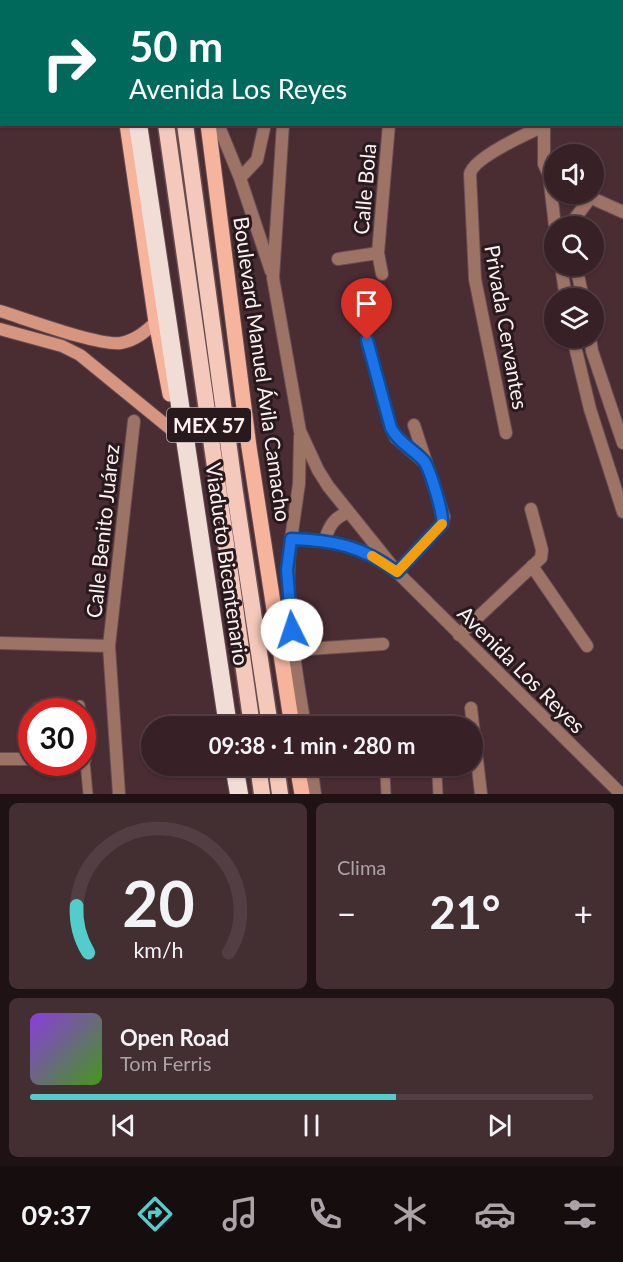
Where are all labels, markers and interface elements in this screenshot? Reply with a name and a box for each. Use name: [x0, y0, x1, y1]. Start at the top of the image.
text: 50 m: [129, 21, 223, 71]
icon: right: [30, 24, 108, 102]
text: Avenida Los Reyes: [129, 72, 347, 105]
street label: Calle Bola: [348, 142, 380, 236]
map controls: [544, 144, 604, 348]
button: sound: [544, 144, 604, 204]
street label: Boulevard Manuel Ávila Camacho: [229, 215, 297, 523]
button: search: [544, 216, 604, 276]
street label: Privada Cervantes: [480, 243, 534, 411]
pin: [341, 278, 392, 340]
icon: arrive: [350, 287, 383, 320]
button: layers: [544, 288, 604, 348]
road number: MEX 57: [167, 408, 251, 442]
street label: Calle Benito Juárez: [80, 443, 124, 619]
street label: Viaducto Bicentenario: [201, 461, 255, 667]
position arrow: [260, 598, 324, 662]
street label: Avenida Los Reyes: [453, 600, 591, 738]
speed limit sign: 30: [18, 698, 96, 776]
text: 09:38 · 1 min · 280 m: [209, 732, 415, 759]
text: Clima: [337, 855, 386, 879]
text: 20: [122, 865, 194, 940]
text: 21°: [430, 885, 500, 939]
text: −: [337, 893, 356, 933]
text: +: [574, 893, 593, 933]
text: km/h: [133, 937, 183, 963]
text: Open Road: [120, 1024, 229, 1051]
text: Tom Ferris: [120, 1051, 211, 1075]
icon: previous: [107, 1109, 140, 1142]
icon: pause: [295, 1109, 328, 1142]
icon: next: [483, 1109, 516, 1142]
icon: directions: [134, 1193, 176, 1235]
icon: music: [219, 1193, 261, 1235]
icon: phone: [304, 1193, 346, 1235]
icon: climate: [389, 1193, 431, 1235]
icon: car: [474, 1193, 516, 1235]
icon: filters: [559, 1193, 601, 1235]
text: 09:37: [22, 1198, 91, 1231]

